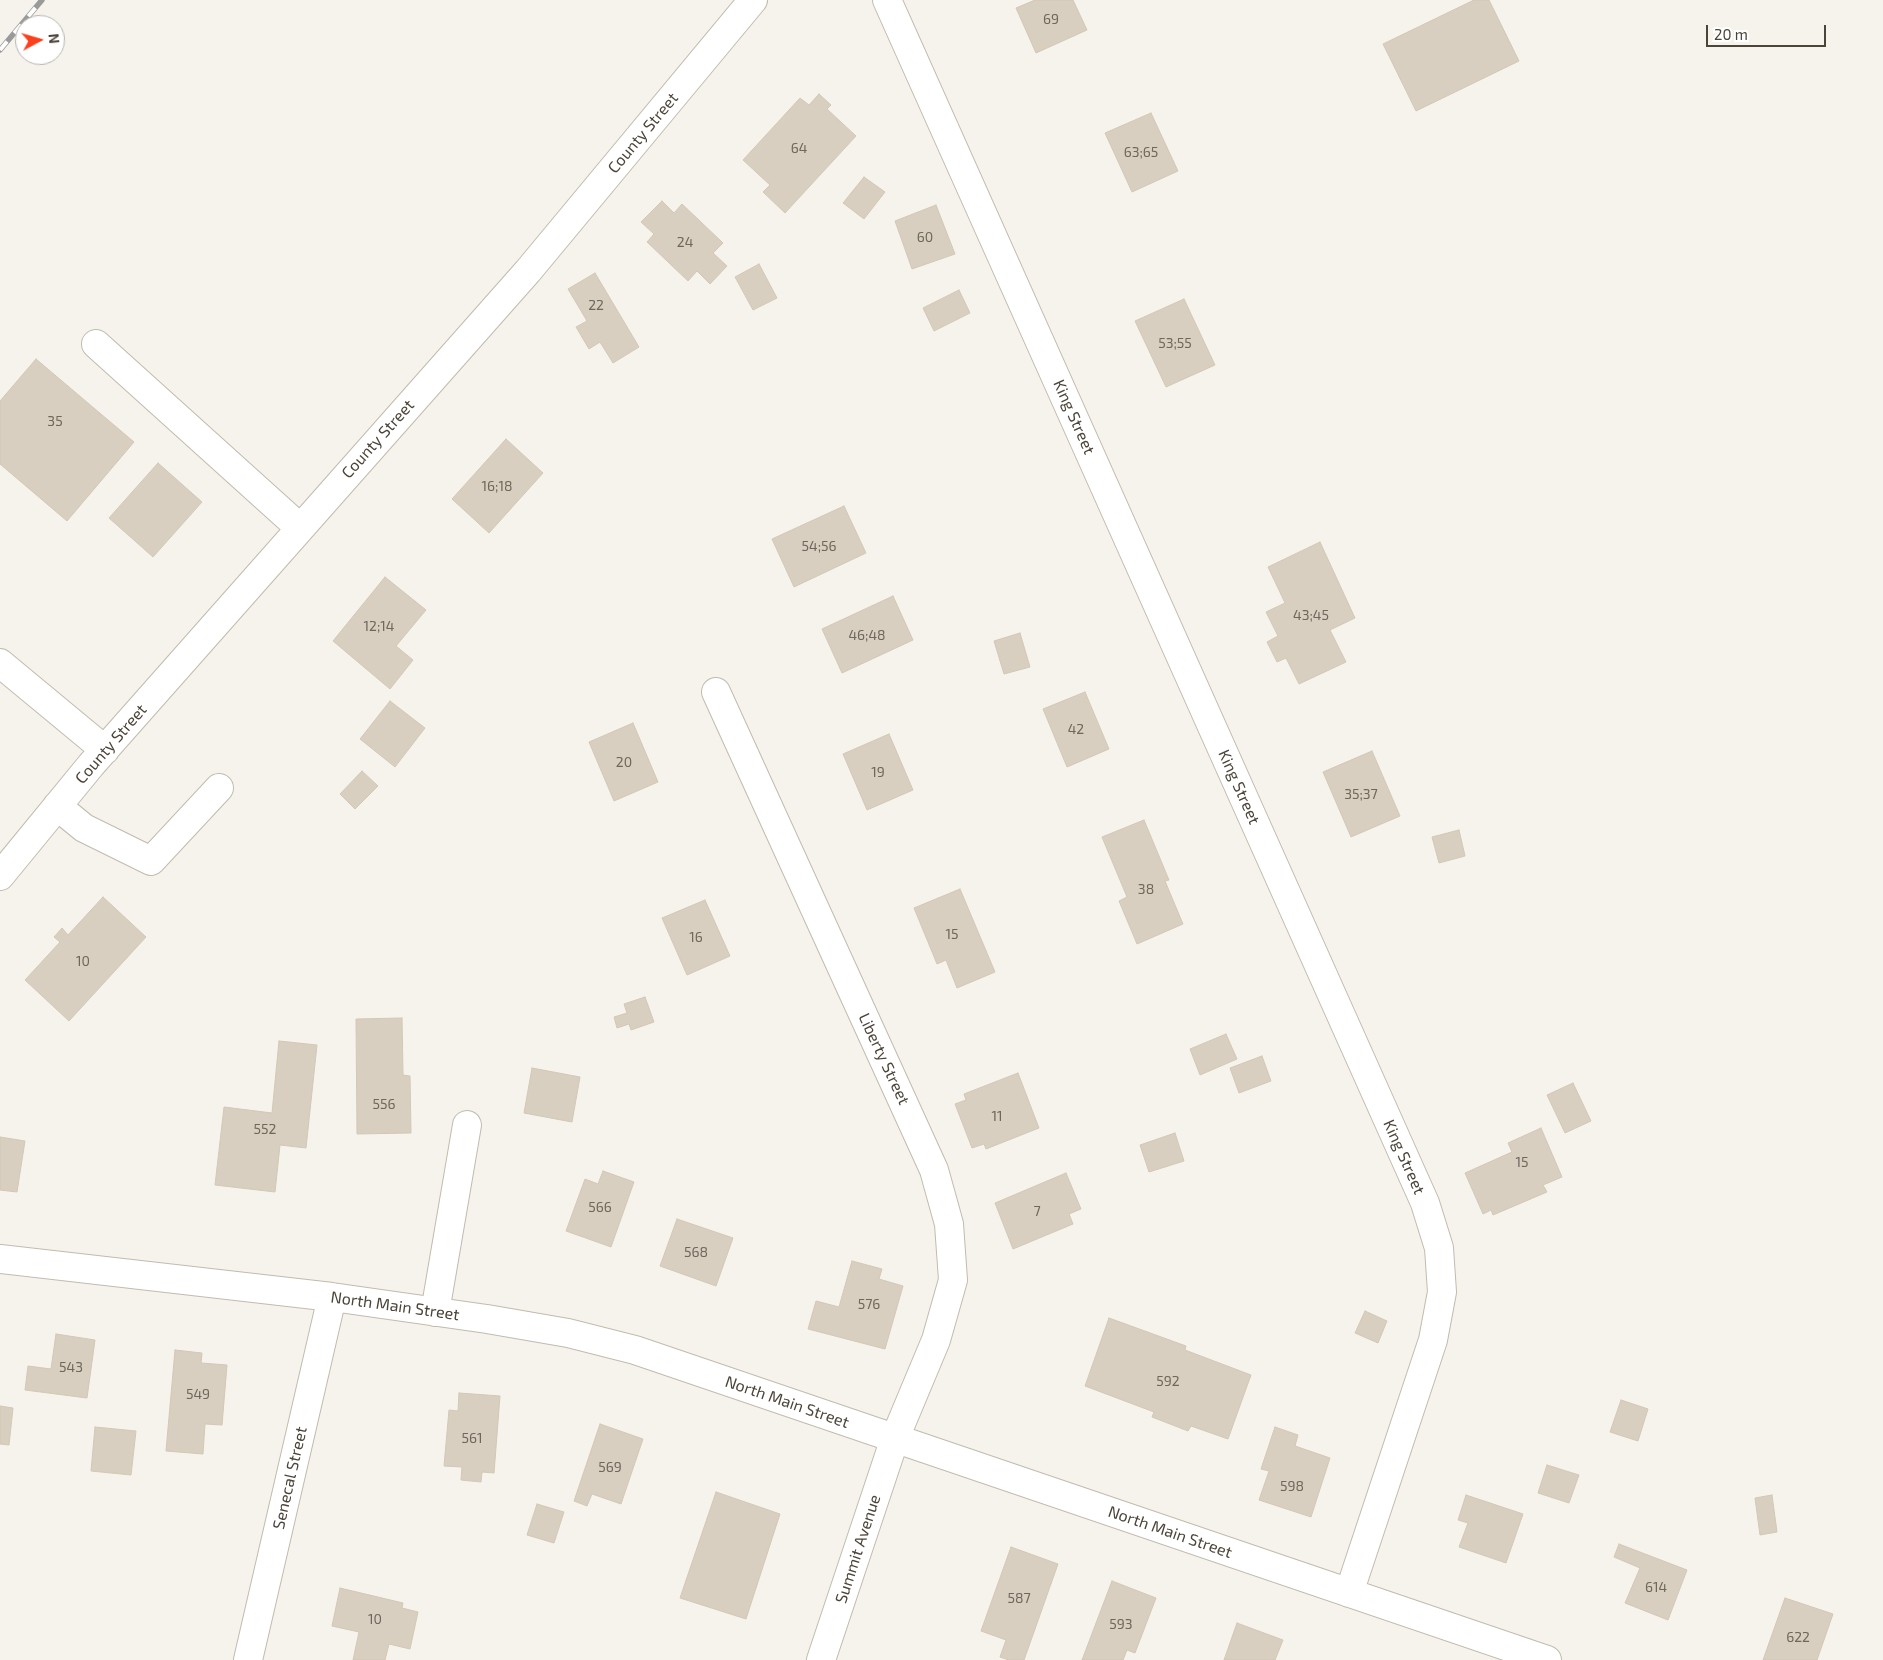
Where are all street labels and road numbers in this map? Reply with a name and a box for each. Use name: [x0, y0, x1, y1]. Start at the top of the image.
street label: County Street: [604, 89, 682, 177]
street label: King Street: [1049, 377, 1099, 457]
street label: County Street: [338, 396, 418, 482]
street label: County Street: [71, 700, 151, 788]
street label: King Street: [1214, 747, 1264, 827]
street label: Liberty Street: [854, 1010, 914, 1108]
street label: King Street: [1379, 1117, 1429, 1197]
street label: North Main Street: [329, 1287, 461, 1325]
street label: North Main Street: [722, 1372, 852, 1432]
street label: Senecal Street: [269, 1425, 311, 1531]
street label: Summit Avenue: [831, 1492, 885, 1606]
street label: North Main Street: [1105, 1502, 1235, 1562]

